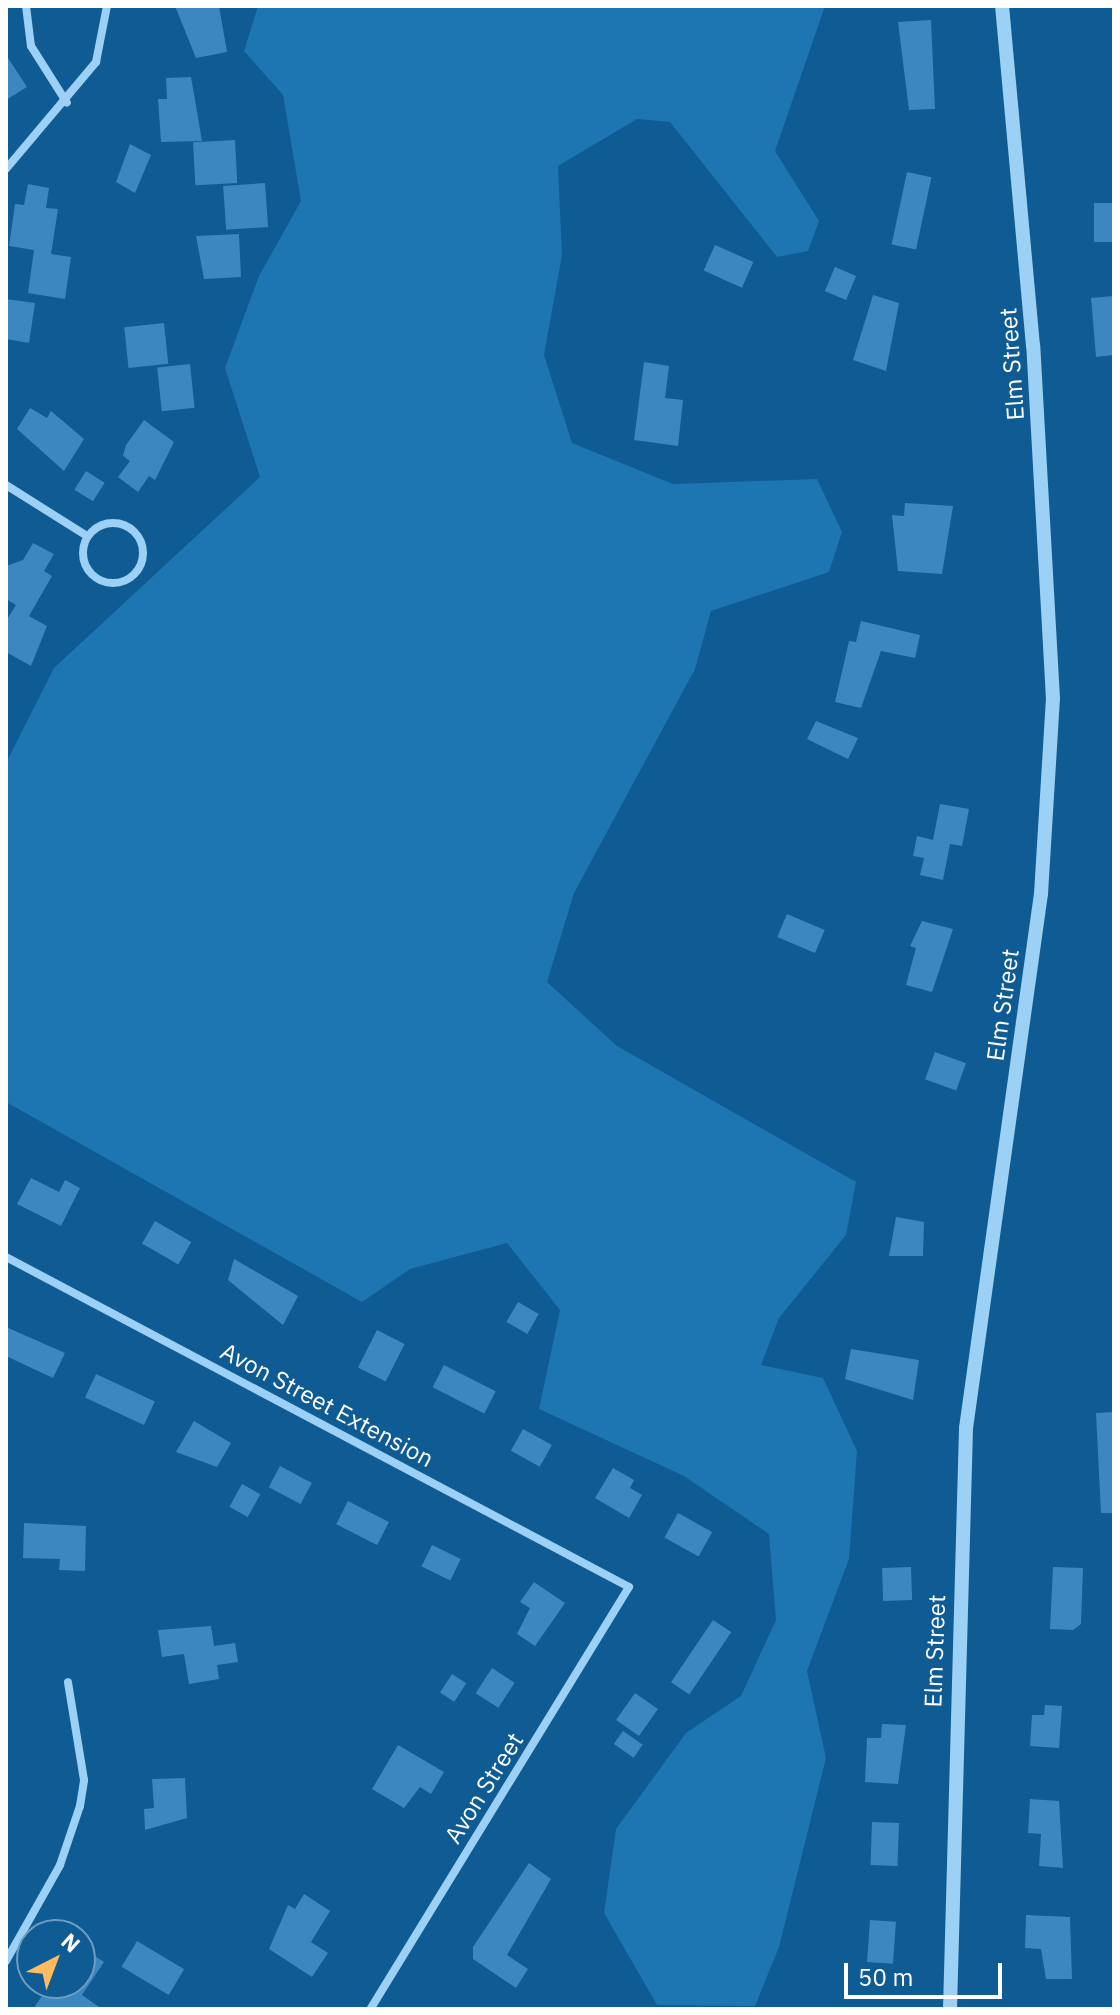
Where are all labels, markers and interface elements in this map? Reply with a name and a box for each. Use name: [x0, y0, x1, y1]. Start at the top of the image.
street label: Elm Street: [994, 307, 1030, 421]
street label: Elm Street: [981, 947, 1025, 1063]
street label: Avon Street Extension: [216, 1337, 438, 1473]
street label: Elm Street: [919, 1594, 951, 1708]
street label: Avon Street: [439, 1727, 529, 1849]
north arrow: [16, 1919, 96, 1999]
text: N: [55, 1926, 87, 1958]
scale bar: [848, 1947, 1006, 1997]
text: 50 m: [858, 1961, 913, 1993]

